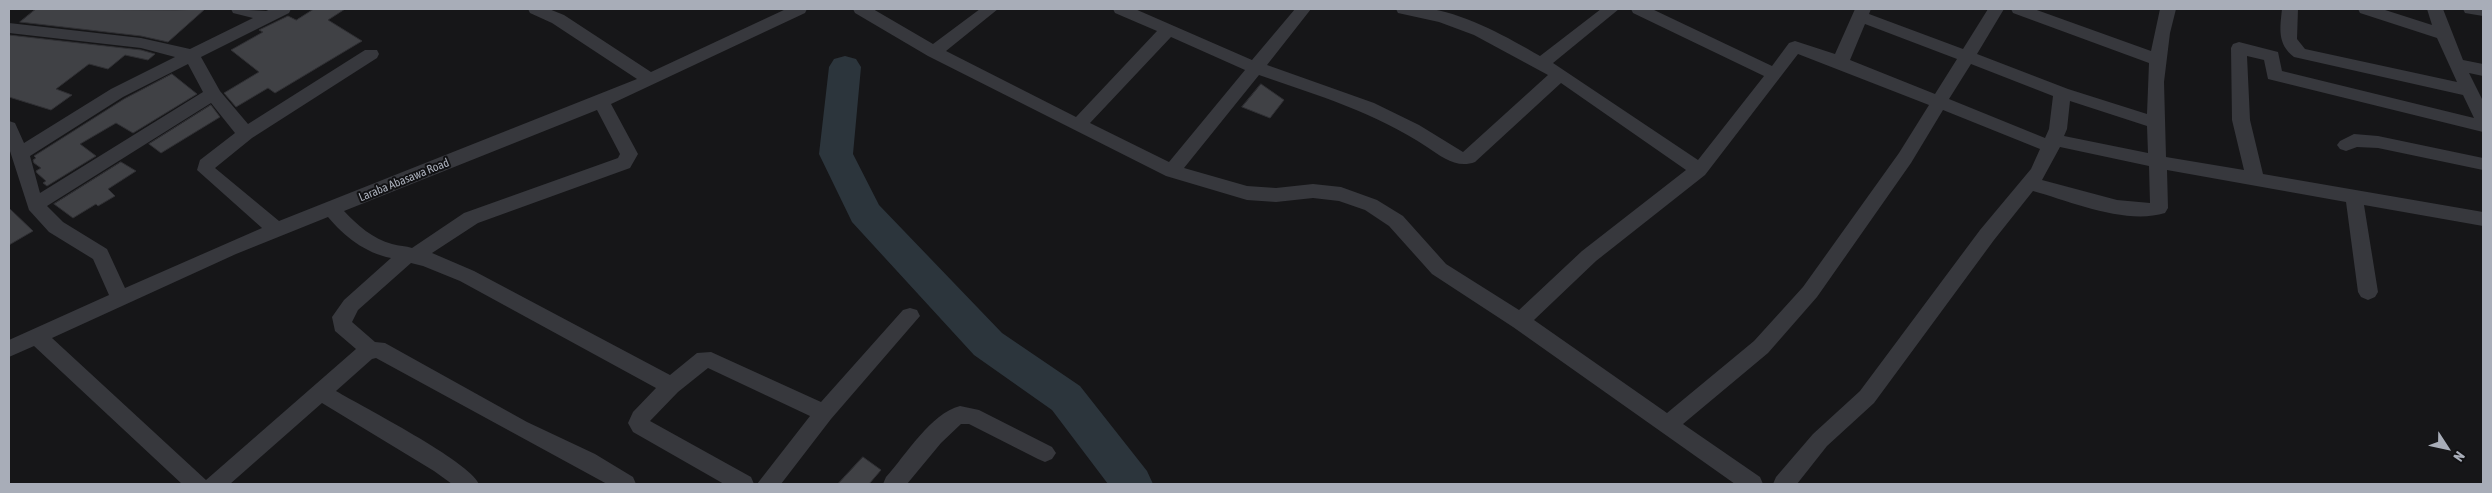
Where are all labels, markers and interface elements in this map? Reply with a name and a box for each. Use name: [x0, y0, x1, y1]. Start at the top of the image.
street label: Laraba Abasawa Road: [357, 155, 451, 205]
north arrow: [2422, 423, 2472, 473]
text: N: [2450, 449, 2468, 465]

